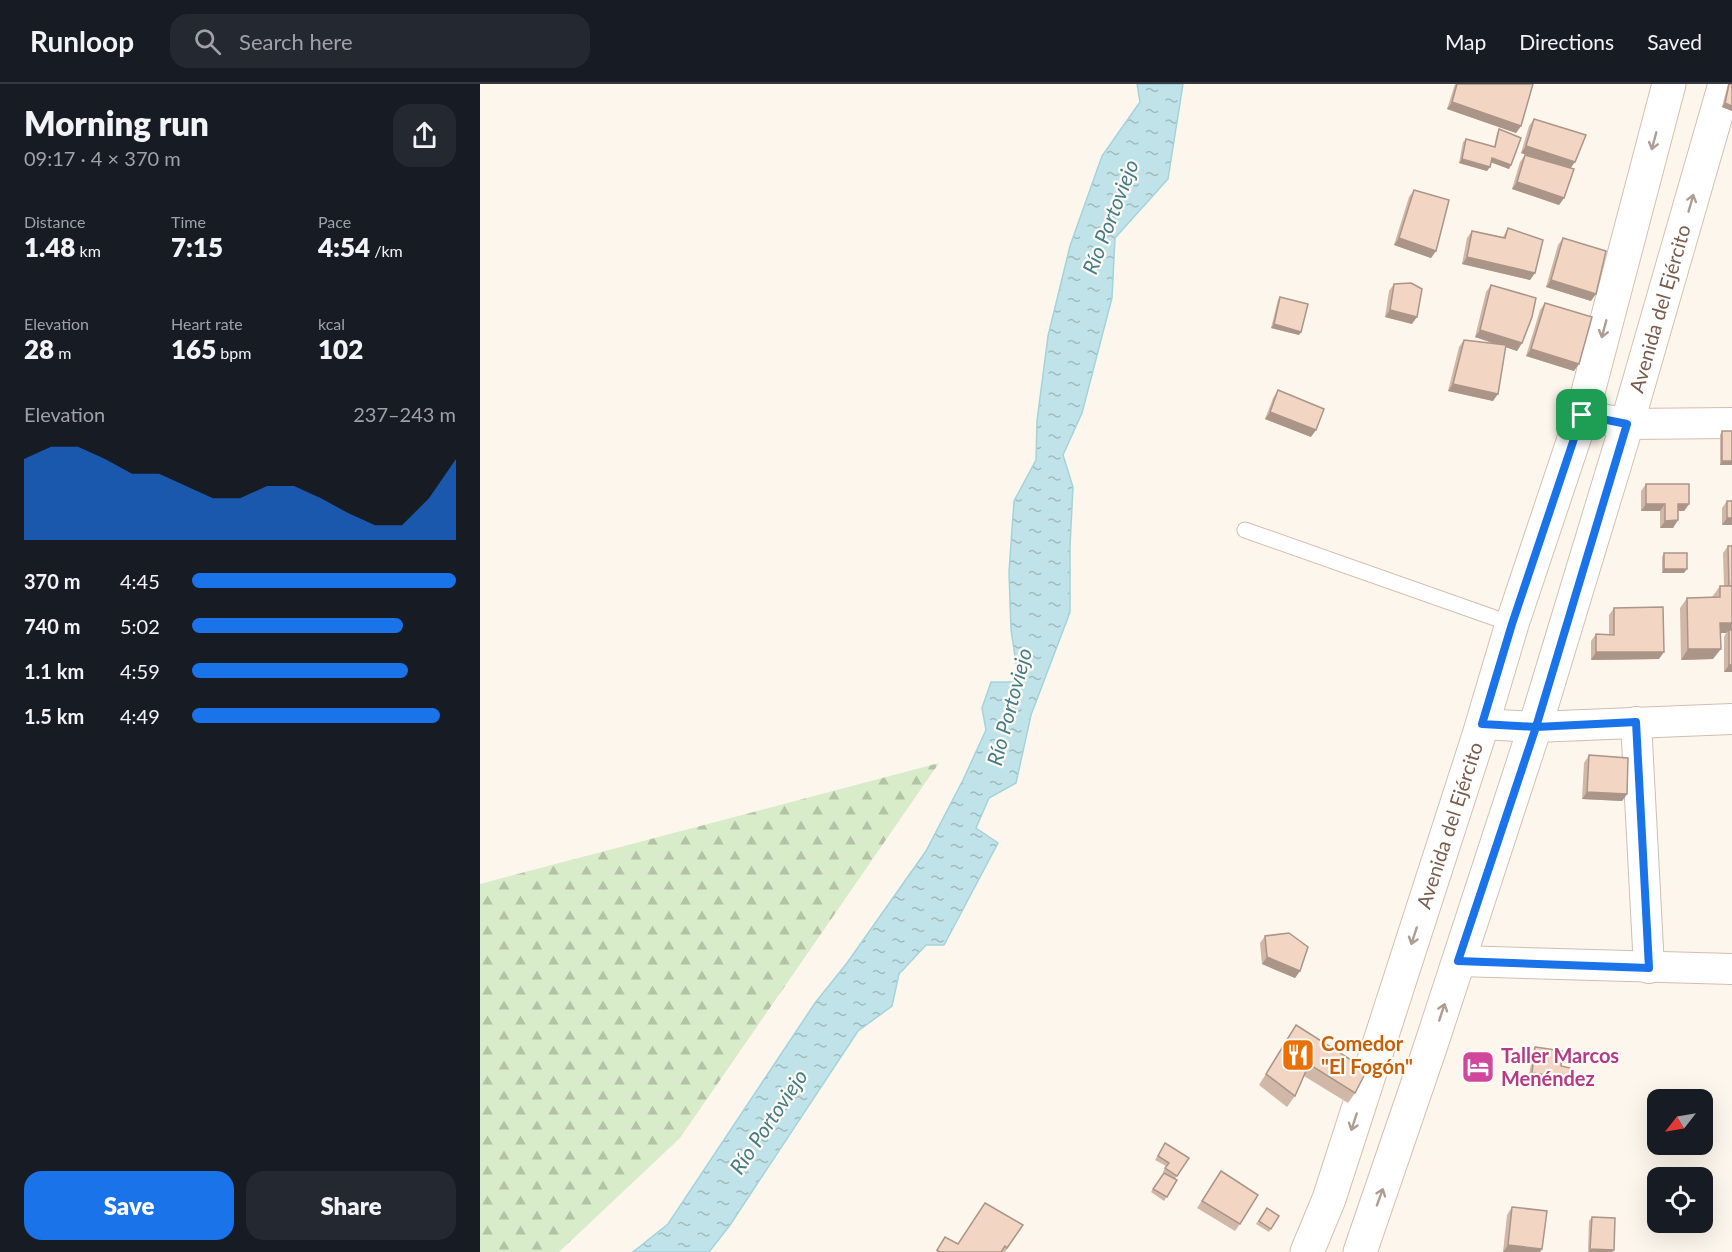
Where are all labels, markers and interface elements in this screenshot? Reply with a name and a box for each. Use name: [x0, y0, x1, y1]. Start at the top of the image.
search box: [170, 14, 590, 68]
text: Runloop: [30, 24, 134, 58]
icon: search: [191, 25, 224, 58]
text: Search here: [239, 28, 353, 55]
text: Map: [1445, 29, 1486, 54]
text: Directions: [1519, 29, 1614, 54]
text: Saved: [1647, 29, 1702, 54]
text: Morning run: [24, 103, 209, 143]
button: share: [393, 104, 456, 167]
one-way arrow: [1647, 131, 1659, 150]
text: 09:17 · 4 × 370 m: [24, 146, 181, 170]
water label: Río Portoviejo: [1076, 156, 1143, 277]
one-way arrow: [1685, 194, 1697, 213]
text: Distance: [24, 212, 85, 231]
text: Time: [171, 212, 206, 231]
text: Pace: [318, 212, 351, 231]
street label: Avenida del Ejército: [1624, 222, 1695, 395]
text: 1.48: [24, 231, 75, 263]
text: 7:15: [171, 231, 223, 263]
text: 4:54: [318, 231, 370, 263]
text: km: [75, 241, 101, 260]
text: /km: [370, 241, 403, 260]
text: Elevation: [24, 314, 89, 333]
text: Heart rate: [171, 314, 243, 333]
text: kcal: [318, 314, 345, 333]
one-way arrow: [1598, 319, 1610, 338]
text: 28: [24, 333, 54, 365]
text: 165: [171, 333, 216, 365]
text: 102: [318, 333, 363, 365]
text: m: [54, 343, 71, 362]
text: bpm: [216, 343, 251, 362]
pin: [1556, 389, 1607, 440]
icon: arrive: [1565, 398, 1598, 431]
text: Elevation: [24, 402, 105, 426]
text: 237–243 m: [353, 402, 456, 426]
text: 370 m: [24, 569, 80, 593]
text: 4:45: [120, 569, 160, 593]
text: 740 m: [24, 614, 80, 638]
text: 5:02: [120, 614, 160, 638]
water label: Río Portoviejo: [981, 645, 1036, 768]
text: 1.1 km: [24, 659, 84, 683]
text: 4:59: [120, 659, 160, 683]
text: 1.5 km: [24, 704, 84, 728]
text: 4:49: [120, 704, 160, 728]
street label: Avenida del Ejército: [1411, 739, 1487, 912]
one-way arrow: [1408, 926, 1419, 945]
one-way arrow: [1437, 1003, 1448, 1022]
place label: Comedor "El Fogón": [1321, 1031, 1413, 1078]
restaurant icon: Comedor "El Fogón": [1280, 1037, 1316, 1073]
place label: Taller Marcos Menéndez: [1501, 1043, 1619, 1090]
hotel icon: Taller Marcos Menéndez: [1460, 1049, 1496, 1085]
water label: Río Portoviejo: [724, 1064, 812, 1178]
north arrow: [1647, 1089, 1713, 1155]
map controls: [1647, 1089, 1713, 1233]
one-way arrow: [1348, 1112, 1359, 1131]
button: locate: [1647, 1167, 1713, 1233]
button: Save: [24, 1171, 234, 1240]
button: Share: [246, 1171, 456, 1240]
one-way arrow: [1376, 1188, 1387, 1207]

